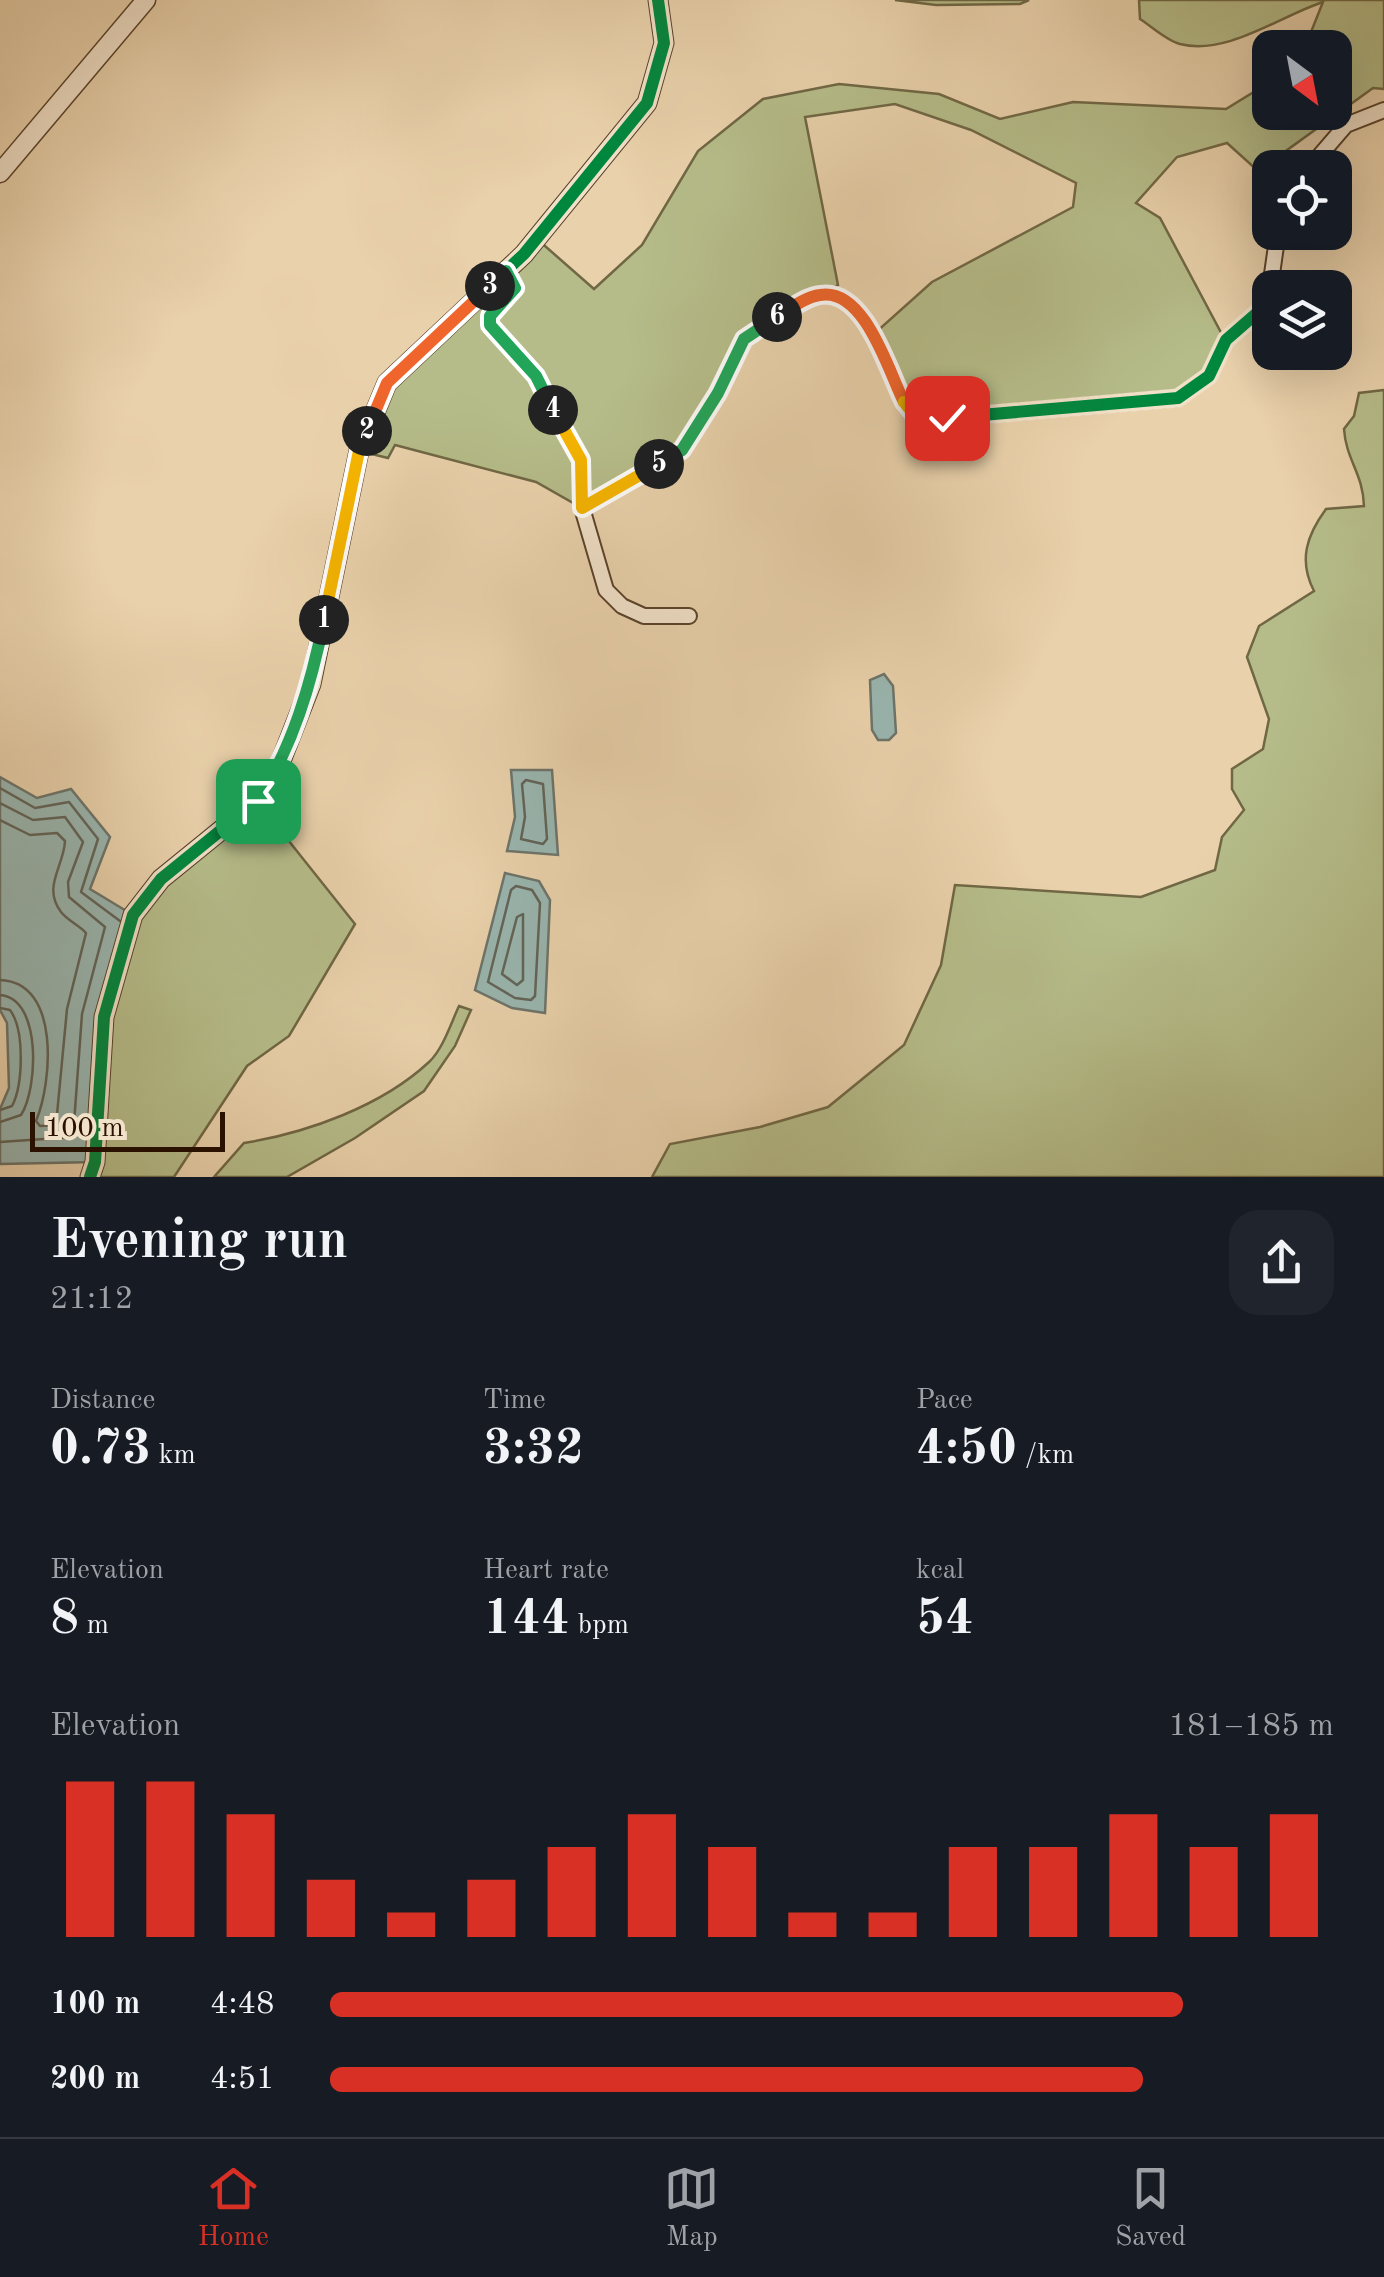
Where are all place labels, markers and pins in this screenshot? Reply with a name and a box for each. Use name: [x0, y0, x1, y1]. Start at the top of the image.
pin: 3: [465, 261, 515, 311]
pin: 6: [752, 292, 802, 342]
pin: [905, 376, 990, 461]
pin: 4: [528, 385, 578, 435]
pin: 2: [342, 406, 392, 456]
pin: 5: [634, 439, 684, 489]
pin: 1: [299, 595, 349, 645]
pin: [216, 759, 301, 844]

